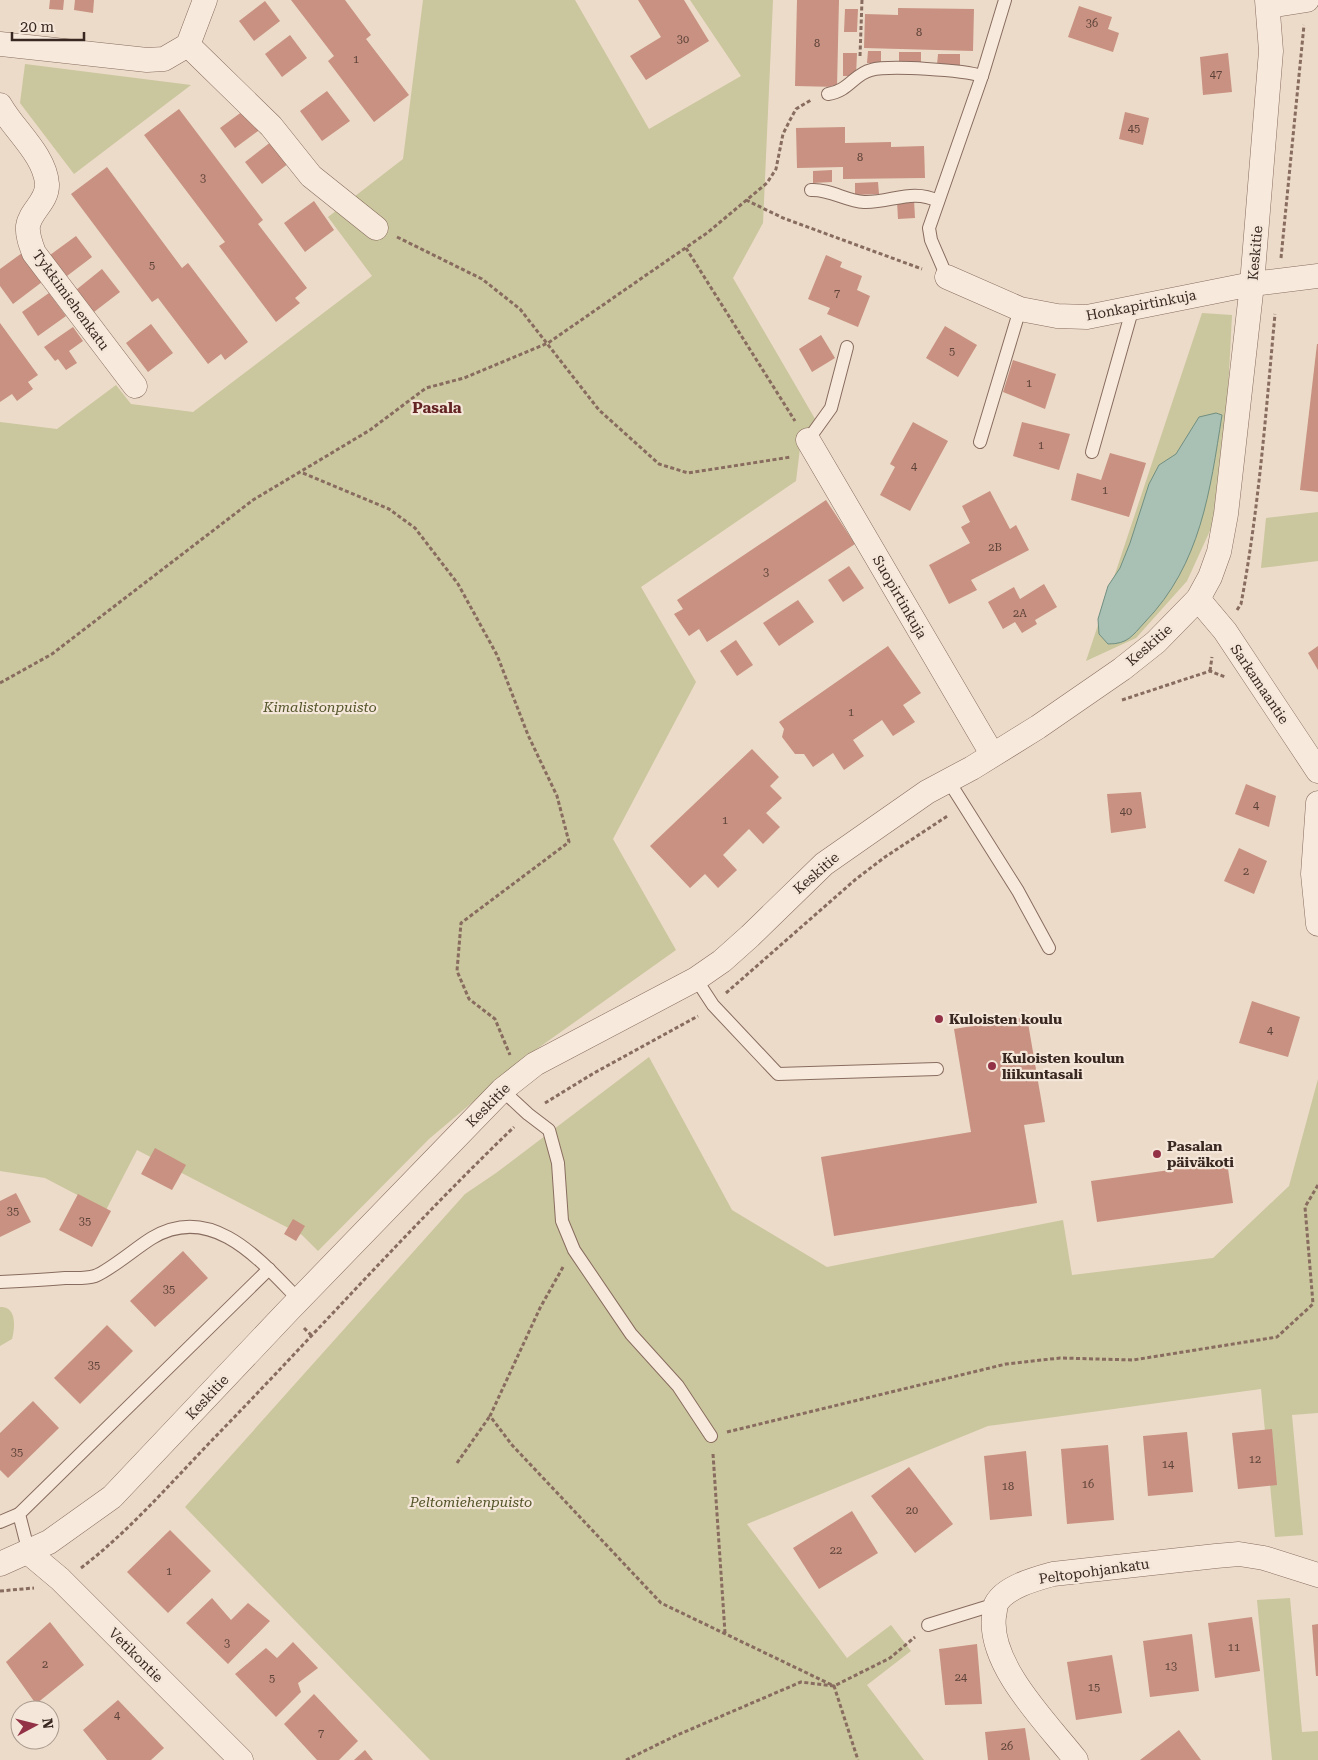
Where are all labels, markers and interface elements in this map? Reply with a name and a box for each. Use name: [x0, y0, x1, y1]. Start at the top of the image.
scale bar: [12, 10, 85, 42]
house number: 36: [1086, 17, 1098, 30]
text: 20 m: [20, 18, 55, 36]
house number: 8: [916, 26, 922, 39]
house number: 30: [677, 33, 689, 46]
house number: 8: [814, 37, 820, 50]
house number: 1: [353, 53, 359, 66]
house number: 47: [1210, 68, 1222, 81]
house number: 45: [1128, 122, 1140, 135]
house number: 8: [857, 151, 863, 164]
house number: 3: [200, 172, 206, 185]
street label: Keskitie: [1245, 225, 1265, 281]
street label: Tykkimiehenkatu: [29, 247, 113, 353]
house number: 5: [149, 259, 155, 272]
street label: Honkapirtinkuja: [1084, 286, 1198, 324]
house number: 7: [834, 287, 840, 300]
house number: 5: [949, 345, 955, 358]
house number: 1: [1026, 377, 1032, 390]
district label: Pasala: [412, 399, 462, 417]
house number: 1: [1038, 439, 1044, 452]
house number: 4: [911, 460, 918, 473]
house number: 1: [1102, 484, 1108, 497]
house number: 2B: [988, 541, 1002, 554]
street label: Suopirtinkuja: [870, 553, 930, 642]
house number: 3: [763, 566, 769, 579]
house number: 2A: [1013, 607, 1027, 620]
street label: Keskitie: [1123, 621, 1175, 669]
street label: Sarkamaantie: [1228, 641, 1293, 727]
park label: Kimalistonpuisto: [262, 699, 377, 715]
house number: 1: [848, 706, 854, 719]
house number: 4: [1253, 799, 1260, 812]
house number: 40: [1120, 805, 1132, 818]
house number: 1: [722, 814, 728, 827]
street label: Keskitie: [790, 849, 842, 897]
house number: 2: [1243, 865, 1249, 878]
place label: Kuloisten koulu: [949, 1011, 1062, 1027]
marker: Kuloisten koulu: [933, 1013, 945, 1025]
house number: 4: [1267, 1024, 1274, 1037]
place label: Kuloisten koulun liikuntasali: [1002, 1050, 1125, 1082]
marker: Kuloisten koulun liikuntasali: [986, 1060, 998, 1072]
street label: Keskitie: [463, 1080, 513, 1130]
place label: Pasalan päiväkoti: [1167, 1138, 1234, 1170]
marker: Pasalan päiväkoti: [1151, 1148, 1163, 1160]
house number: 35: [7, 1205, 19, 1218]
house number: 35: [79, 1215, 91, 1228]
house number: 35: [163, 1283, 175, 1296]
house number: 35: [88, 1359, 100, 1372]
street label: Keskitie: [182, 1371, 232, 1423]
house number: 35: [11, 1446, 23, 1459]
house number: 12: [1249, 1453, 1261, 1466]
house number: 14: [1162, 1458, 1175, 1471]
house number: 16: [1082, 1478, 1094, 1491]
house number: 18: [1002, 1480, 1014, 1493]
park label: Peltomiehenpuisto: [409, 1494, 532, 1510]
house number: 20: [906, 1504, 918, 1517]
house number: 22: [830, 1544, 842, 1557]
street label: Peltopohjankatu: [1038, 1555, 1151, 1587]
house number: 1: [166, 1565, 172, 1578]
street label: Vetikontie: [106, 1625, 167, 1686]
house number: 3: [224, 1637, 230, 1650]
house number: 11: [1228, 1641, 1240, 1654]
house number: 2: [42, 1658, 48, 1671]
house number: 13: [1165, 1660, 1177, 1673]
house number: 24: [955, 1671, 968, 1684]
house number: 5: [269, 1672, 275, 1685]
house number: 15: [1088, 1681, 1100, 1694]
north arrow: [10, 1700, 60, 1750]
house number: 4: [114, 1709, 121, 1722]
text: N: [39, 1717, 57, 1730]
house number: 7: [318, 1727, 324, 1740]
house number: 26: [1001, 1740, 1013, 1753]

